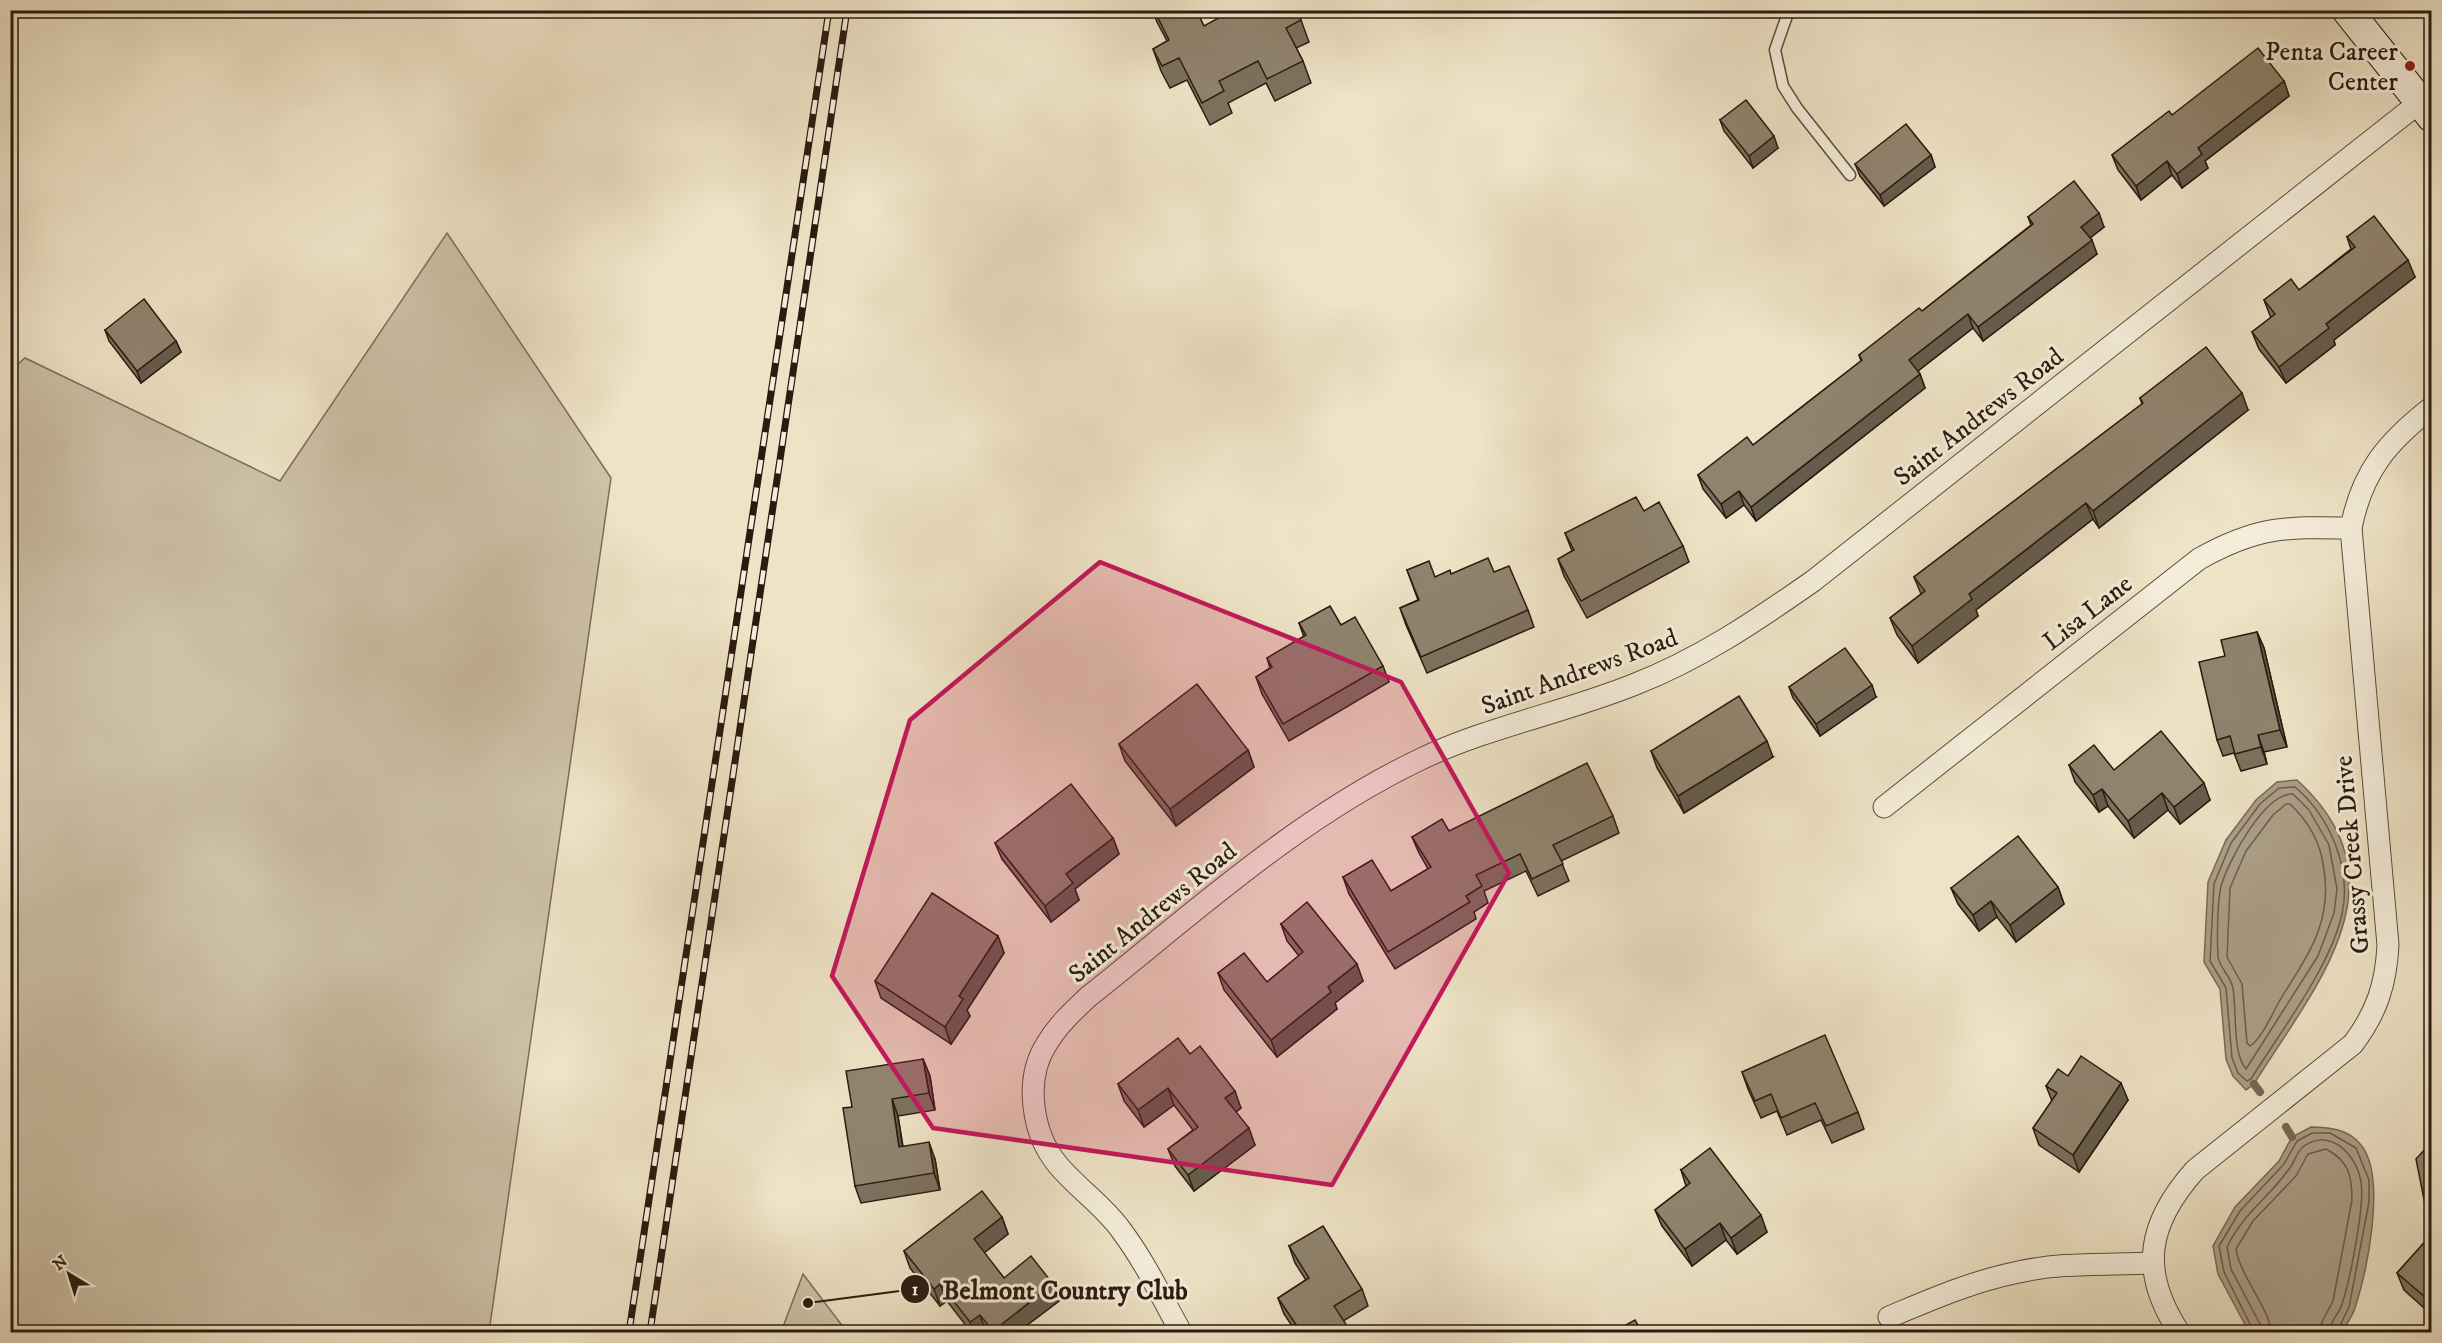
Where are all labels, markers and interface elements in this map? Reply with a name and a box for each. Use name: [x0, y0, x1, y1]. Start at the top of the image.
place label: Penta Career Center: [2265, 36, 2398, 99]
marker: Penta Career Center: [2403, 59, 2417, 73]
street label: Saint Andrews Road: [1887, 340, 2071, 494]
street label: Lisa Lane: [2036, 568, 2139, 658]
street label: Saint Andrews Road: [1477, 622, 1682, 723]
street label: Grassy Creek Drive: [2327, 754, 2378, 955]
street label: Saint Andrews Road: [1062, 835, 1244, 991]
north arrow: [39, 1244, 99, 1304]
text: N: [49, 1251, 72, 1275]
callout: Belmont Country Club: [900, 1267, 1199, 1312]
text: Belmont Country Club: [942, 1274, 1188, 1308]
text: 1: [912, 1279, 919, 1301]

